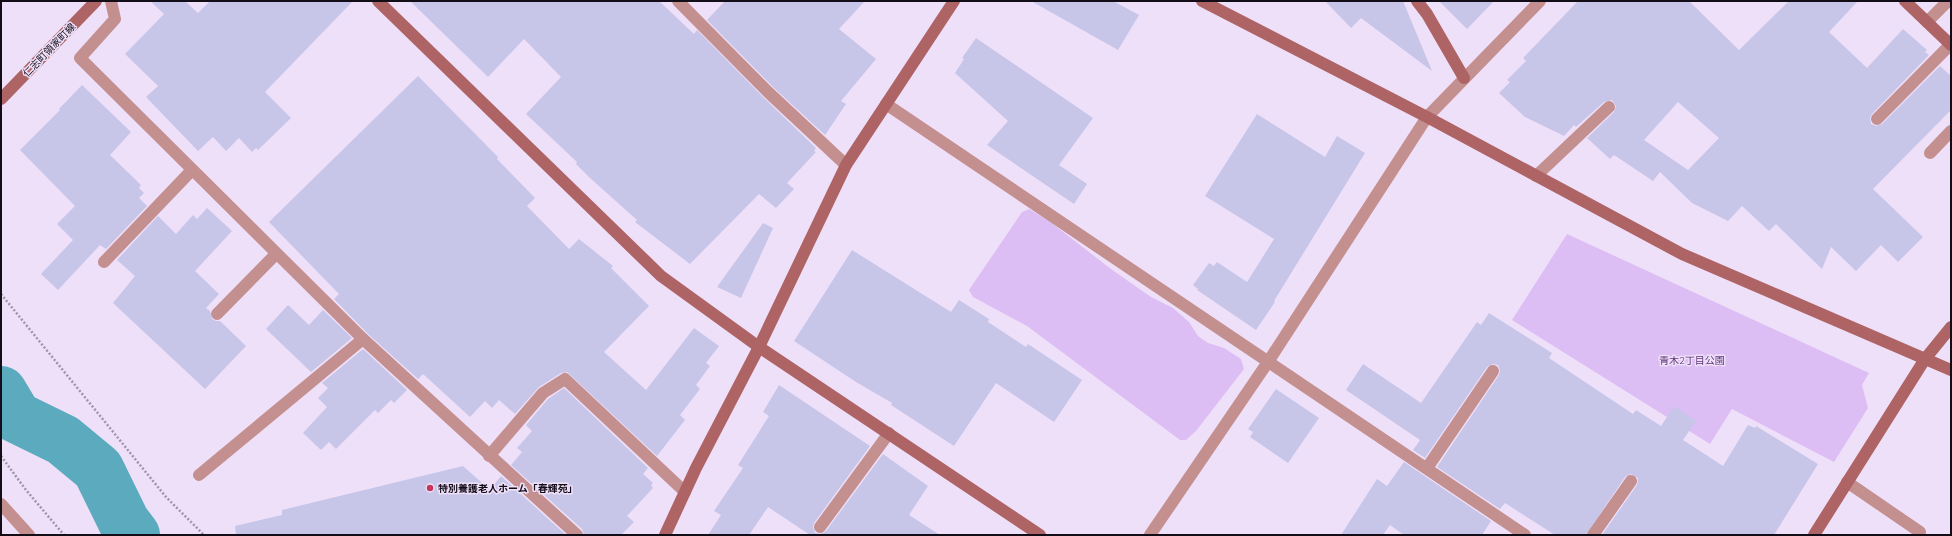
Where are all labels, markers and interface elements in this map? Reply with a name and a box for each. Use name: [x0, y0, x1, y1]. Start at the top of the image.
street label: 仁志町領家町線: [20, 20, 78, 80]
park label: 青木2丁目公園: [1659, 354, 1725, 367]
place label: 特別養護老人ホーム「春輝苑」: [438, 482, 578, 495]
marker: 特別養護老人ホーム「春輝苑」: [425, 483, 435, 493]

